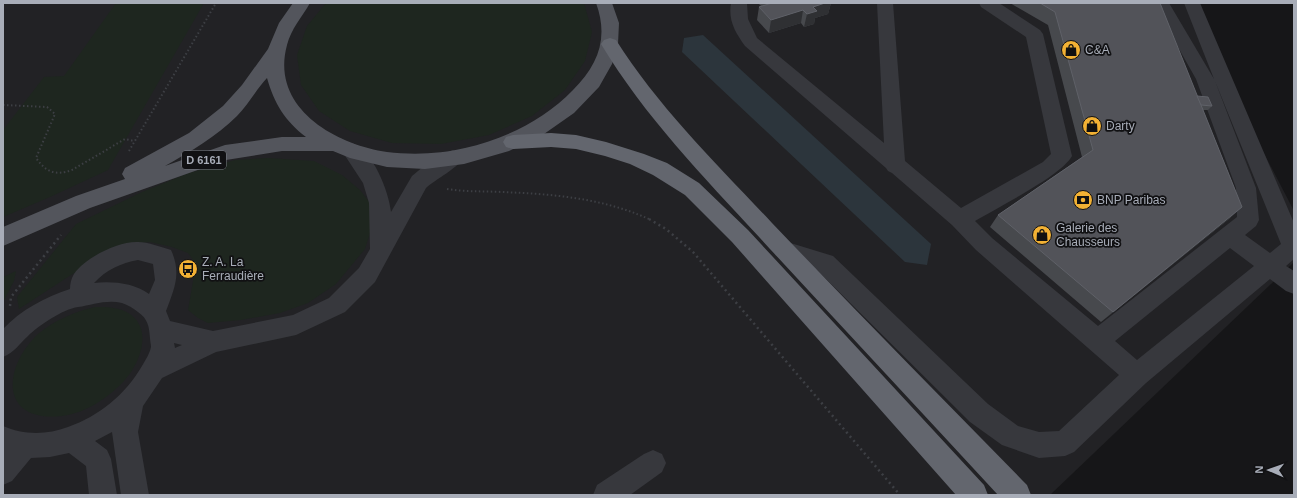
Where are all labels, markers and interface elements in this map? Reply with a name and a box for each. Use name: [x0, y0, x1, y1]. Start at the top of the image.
shop icon: C&A: [1060, 39, 1082, 61]
place label: C&A: [1085, 43, 1110, 57]
shop icon: Darty: [1081, 115, 1103, 137]
place label: Darty: [1106, 119, 1135, 133]
road number: D 6161: [182, 151, 226, 169]
bank icon: BNP Paribas: [1072, 189, 1094, 211]
place label: BNP Paribas: [1097, 193, 1165, 207]
place label: Galerie des Chausseurs: [1056, 221, 1120, 249]
shop icon: Galerie des Chausseurs: [1031, 224, 1053, 246]
place label: Z. A. La Ferraudière: [202, 255, 264, 283]
bus stop icon: Z. A. La Ferraudière: [177, 258, 199, 280]
north arrow: [1249, 450, 1289, 490]
text: N: [1253, 465, 1265, 474]

